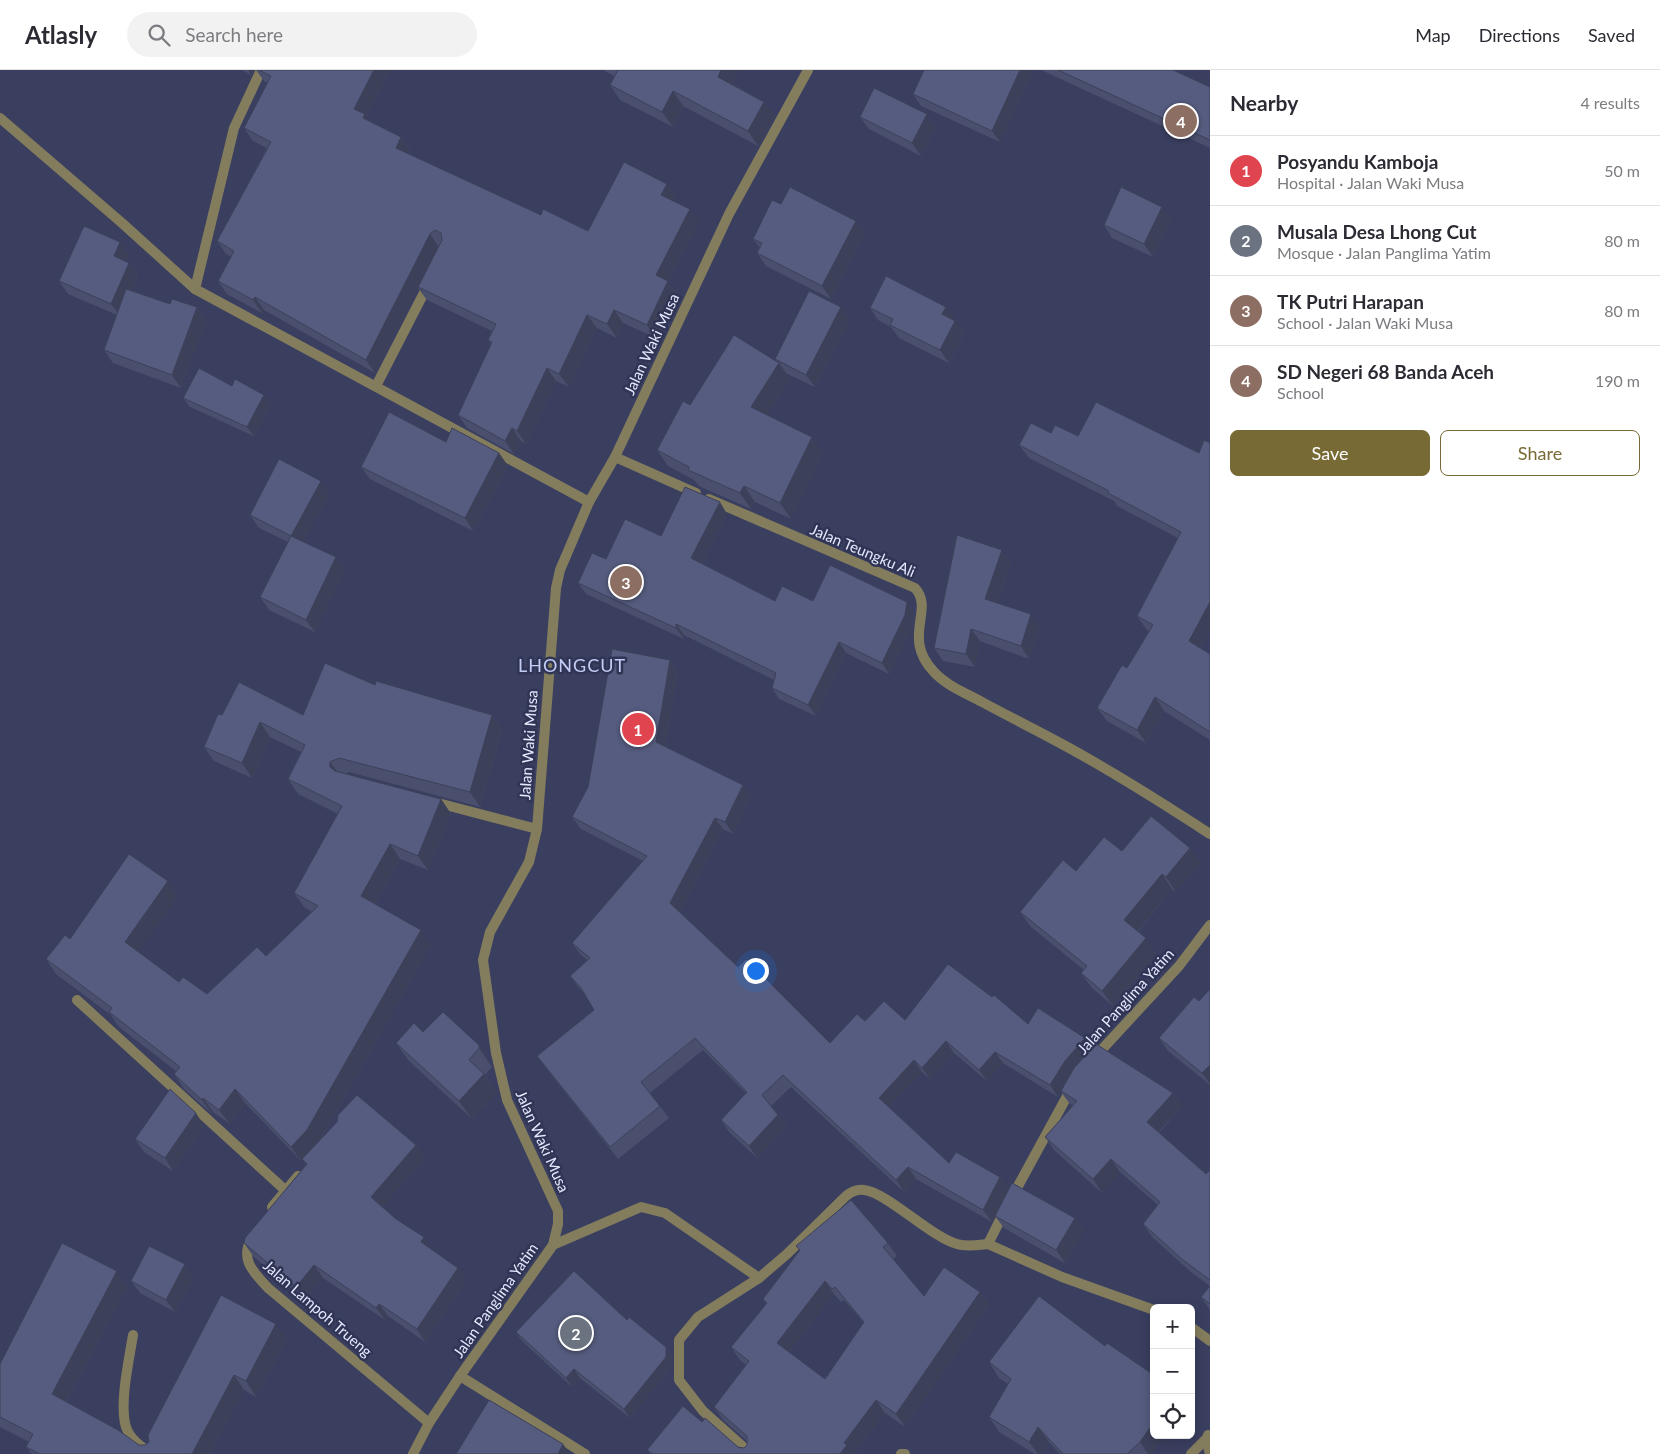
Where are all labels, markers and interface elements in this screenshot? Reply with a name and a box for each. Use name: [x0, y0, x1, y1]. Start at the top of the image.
search box: [127, 12, 477, 57]
text: Atlasly: [25, 20, 97, 49]
icon: search: [145, 21, 173, 49]
text: Search here: [185, 23, 283, 46]
text: Map: [1415, 24, 1451, 46]
text: Directions: [1479, 24, 1560, 46]
text: Saved: [1588, 24, 1635, 46]
text: Nearby: [1230, 90, 1298, 115]
text: 4 results: [1580, 93, 1640, 112]
pin: 4: [1165, 102, 1197, 140]
text: Posyandu Kamboja: [1277, 150, 1438, 173]
text: 1: [1241, 161, 1251, 180]
text: 50 m: [1604, 161, 1640, 180]
text: Hospital · Jalan Waki Musa: [1277, 173, 1464, 192]
text: Musala Desa Lhong Cut: [1277, 220, 1477, 243]
text: 2: [1241, 231, 1251, 250]
text: 80 m: [1604, 231, 1640, 250]
text: Mosque · Jalan Panglima Yatim: [1277, 243, 1491, 262]
street label: Jalan Waki Musa: [620, 290, 682, 398]
text: TK Putri Harapan: [1277, 290, 1424, 313]
text: 3: [1241, 301, 1251, 320]
text: 80 m: [1604, 301, 1640, 320]
text: School · Jalan Waki Musa: [1277, 313, 1453, 332]
text: SD Negeri 68 Banda Aceh: [1277, 360, 1494, 383]
text: 4: [1241, 371, 1251, 390]
text: 190 m: [1595, 371, 1640, 390]
text: School: [1277, 383, 1324, 402]
button: Save: [1230, 430, 1430, 476]
button: Share: [1440, 430, 1640, 476]
street label: Jalan Teungku Ali: [808, 520, 918, 580]
pin: 3: [610, 563, 642, 601]
district label: LHONGCUT: [518, 654, 626, 676]
street label: Jalan Waki Musa: [515, 690, 541, 800]
pin: 1: [622, 710, 654, 748]
street label: Jalan Panglima Yatim: [1073, 944, 1177, 1058]
your location: [743, 958, 769, 984]
street label: Jalan Waki Musa: [512, 1087, 574, 1195]
street label: Jalan Panglima Yatim: [449, 1239, 541, 1361]
street label: Jalan Lampoh Trueng: [260, 1256, 376, 1360]
map controls: [1150, 1304, 1195, 1439]
button: +: [1150, 1304, 1195, 1349]
pin: 2: [560, 1314, 592, 1352]
button: −: [1150, 1349, 1195, 1394]
button: locate: [1150, 1394, 1195, 1439]

